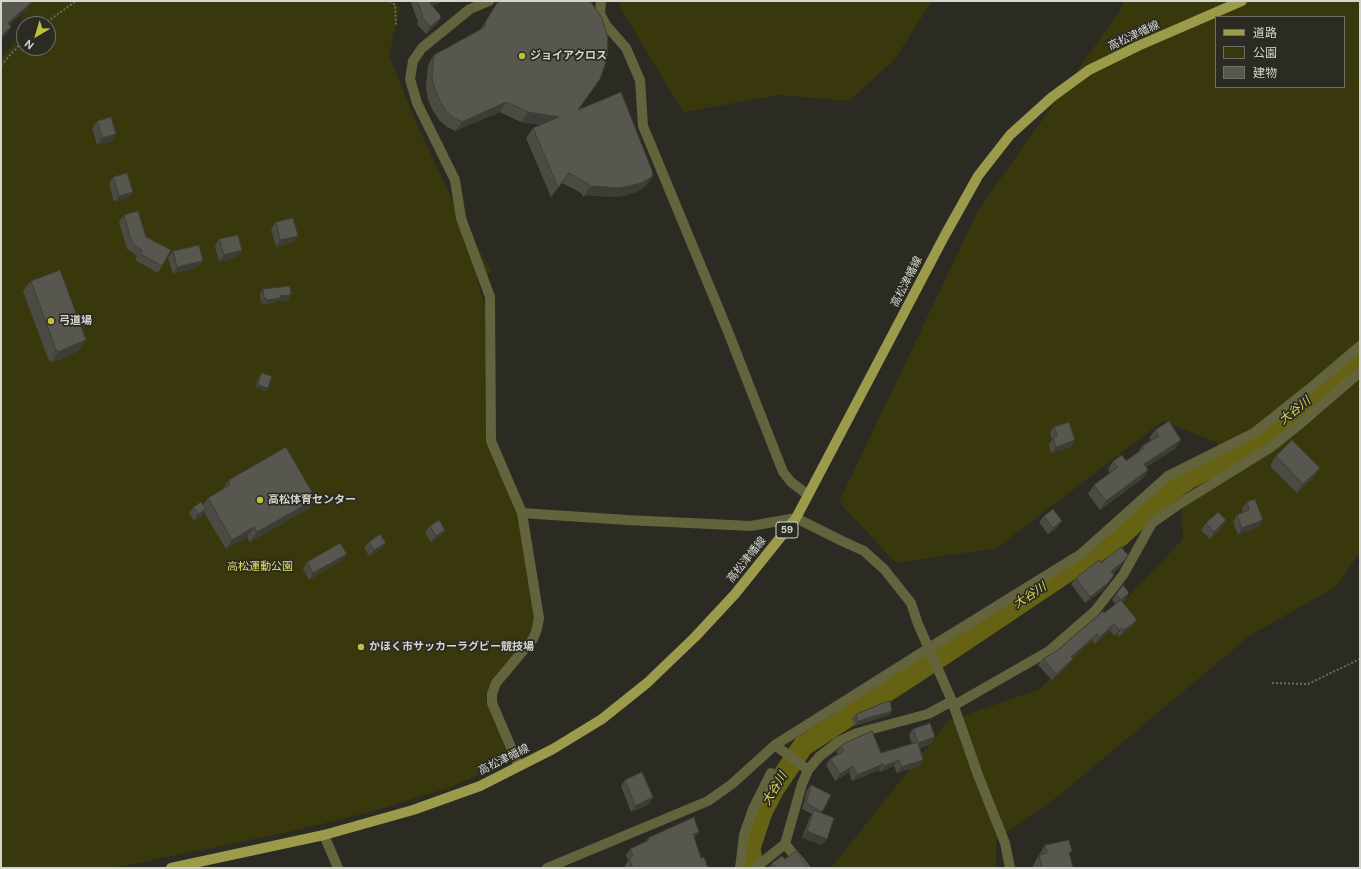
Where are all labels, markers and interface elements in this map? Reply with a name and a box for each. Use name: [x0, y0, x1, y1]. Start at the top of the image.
north arrow: [16, 16, 56, 56]
legend: [1215, 16, 1345, 88]
street label: 高松津幡線: [1106, 18, 1162, 54]
text: 道路: [1253, 25, 1277, 41]
text: N: [22, 37, 37, 53]
text: 公園: [1253, 45, 1277, 61]
place label: ジョイアクロス: [530, 49, 607, 63]
marker: ジョイアクロス: [517, 51, 527, 61]
text: 建物: [1253, 65, 1277, 81]
street label: 高松津幡線: [889, 255, 925, 309]
place label: 弓道場: [59, 314, 92, 328]
marker: 弓道場: [46, 316, 56, 326]
water label: 大谷川: [1276, 394, 1314, 428]
place label: 高松体育センター: [268, 493, 356, 507]
marker: 高松体育センター: [255, 495, 265, 505]
road number: 59: [776, 522, 798, 538]
street label: 高松津幡線: [725, 534, 769, 586]
park label: 高松運動公園: [227, 560, 293, 574]
water label: 大谷川: [1011, 580, 1049, 612]
place label: かほく市サッカーラグビー競技場: [369, 640, 534, 654]
marker: かほく市サッカーラグビー競技場: [356, 642, 366, 652]
street label: 高松津幡線: [476, 742, 532, 778]
water label: 大谷川: [760, 770, 790, 808]

